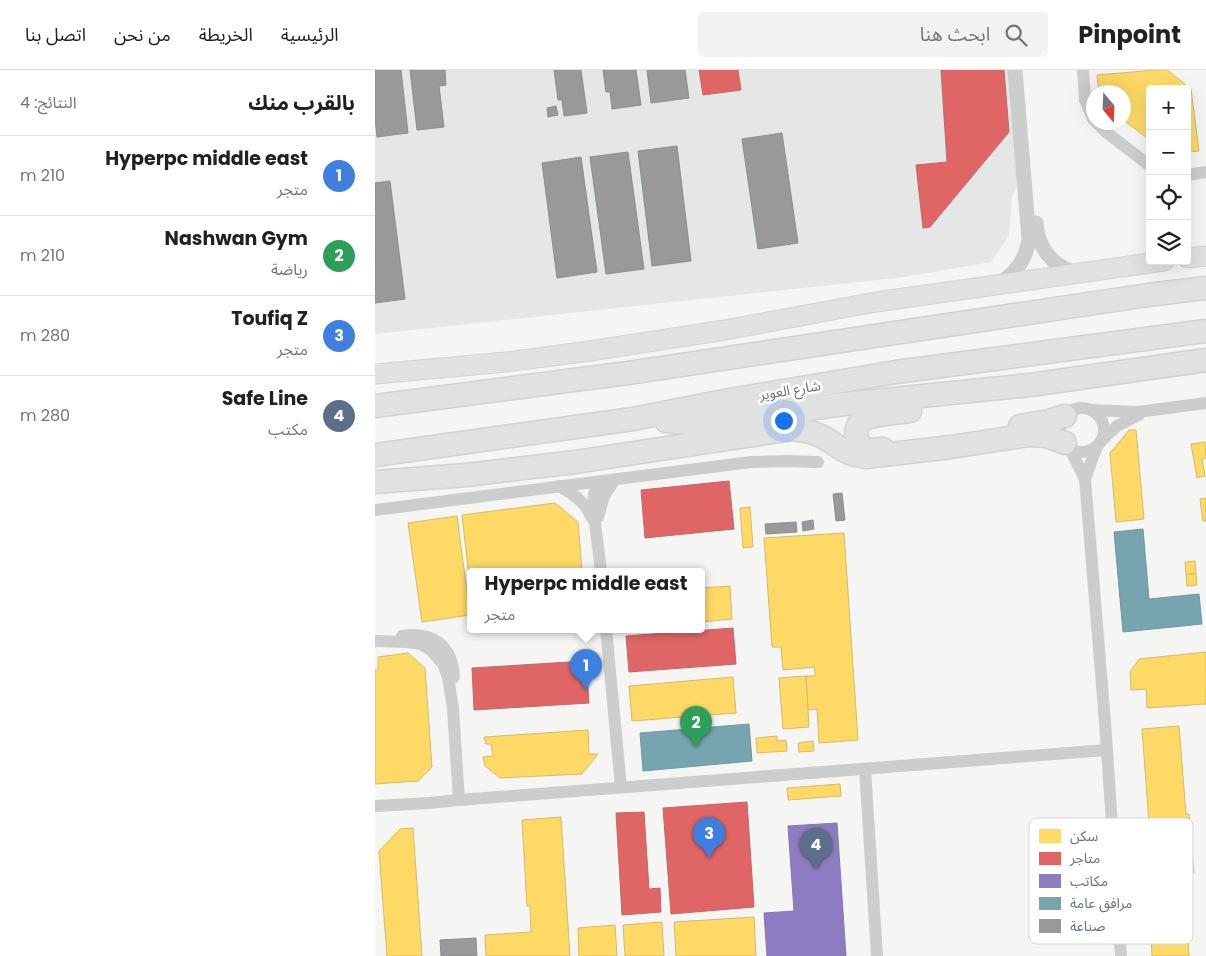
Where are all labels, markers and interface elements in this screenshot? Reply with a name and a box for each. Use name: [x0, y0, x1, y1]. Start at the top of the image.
search box: [698, 12, 1048, 57]
text: Pinpoint: [1078, 18, 1181, 51]
text: ابحث هنا: [920, 21, 990, 48]
icon: search: [1002, 21, 1030, 49]
text: اتصل بنا: [25, 22, 86, 47]
text: من نحن: [114, 22, 171, 47]
text: الخريطة: [199, 22, 253, 47]
text: الرئيسية: [281, 22, 339, 47]
north arrow: [1086, 85, 1131, 130]
map controls: [1146, 85, 1191, 265]
button: +: [1146, 85, 1191, 130]
text: بالقرب منك: [248, 88, 355, 117]
text: النتائج: 4: [20, 91, 77, 114]
button: −: [1146, 130, 1191, 175]
text: Hyperpc middle east: [105, 145, 308, 172]
text: 210 m: [20, 164, 65, 187]
text: 1: [336, 164, 342, 187]
button: locate: [1146, 175, 1191, 220]
text: متجر: [277, 178, 308, 201]
button: layers: [1146, 220, 1191, 265]
text: Nashwan Gym: [165, 225, 308, 252]
text: 210 m: [20, 244, 65, 267]
text: 2: [334, 244, 344, 267]
text: رياضة: [271, 258, 308, 281]
text: Toufiq Z: [231, 305, 308, 332]
text: 280 m: [20, 324, 70, 347]
text: 3: [334, 324, 344, 347]
text: متجر: [277, 338, 308, 361]
street label: شارع العوير: [757, 375, 822, 406]
text: Safe Line: [222, 385, 308, 412]
text: 280 m: [20, 404, 70, 427]
text: 4: [334, 404, 344, 427]
your location: [771, 408, 797, 434]
text: مكتب: [268, 418, 308, 441]
popup: [467, 568, 705, 633]
text: Hyperpc middle east: [485, 570, 687, 597]
text: متجر: [485, 603, 515, 626]
pin: 1: [570, 649, 602, 690]
pin: 2: [680, 706, 712, 747]
pin: 3: [693, 817, 725, 858]
legend: [1029, 818, 1193, 944]
text: سكن: [1070, 826, 1098, 846]
pin: 4: [800, 828, 832, 869]
text: متاجر: [1069, 848, 1100, 868]
text: مكاتب: [1070, 871, 1108, 891]
text: مرافق عامة: [1070, 893, 1132, 913]
text: صناعة: [1070, 916, 1106, 936]

